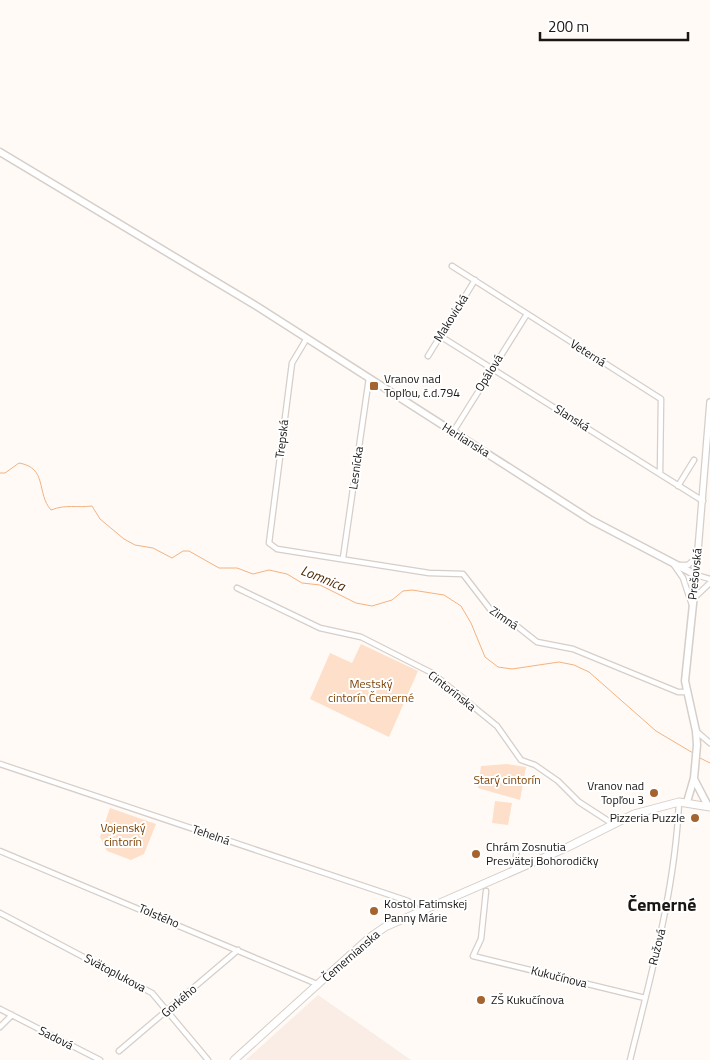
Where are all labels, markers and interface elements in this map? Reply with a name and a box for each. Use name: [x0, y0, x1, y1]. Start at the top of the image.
scale bar: [540, 10, 688, 42]
text: 200 m: [548, 15, 589, 38]
street label: Makovická: [428, 290, 473, 345]
street label: Veterná: [566, 334, 610, 371]
street label: Opálová: [470, 350, 507, 395]
place label: Vranov nad Topľou, č.d.794: [384, 369, 460, 402]
marker: Vranov nad Topľou, č.d.794: [368, 380, 380, 392]
street label: Slanská: [551, 399, 594, 436]
street label: Herlianska: [439, 417, 494, 462]
street label: Trepská: [270, 418, 293, 459]
street label: Lesnícka: [343, 445, 368, 491]
street label: Prešovská: [682, 547, 707, 601]
water label: Lomnica: [298, 559, 349, 596]
street label: Zimná: [486, 601, 523, 634]
street label: Cintorínska: [424, 666, 480, 716]
park label: Mestský cintorín Čemerné: [328, 674, 414, 707]
park label: Starý cintorín: [473, 770, 541, 789]
place label: Vranov nad Topľou 3: [587, 776, 644, 809]
marker: Vranov nad Topľou 3: [648, 787, 660, 799]
place label: Pizzeria Puzzle: [610, 808, 685, 827]
marker: Pizzeria Puzzle: [689, 812, 701, 824]
park label: Vojenský cintorín: [100, 818, 146, 851]
street label: Tehelná: [190, 819, 233, 850]
place label: Chrám Zosnutia Presvätej Bohorodičky: [486, 837, 599, 870]
marker: Chrám Zosnutia Presvätej Bohorodičky: [470, 848, 482, 860]
district label: Čemerné: [628, 891, 696, 918]
place label: Kostol Fatimskej Panny Márie: [384, 894, 467, 927]
street label: Tolstého: [136, 898, 183, 933]
marker: Kostol Fatimskej Panny Márie: [368, 905, 380, 917]
street label: Čemernianska: [317, 925, 384, 986]
street label: Ružová: [643, 927, 670, 967]
street label: Svätoplukova: [81, 948, 150, 997]
street label: Kukučínova: [529, 960, 589, 993]
street label: Gorkého: [156, 980, 201, 1022]
place label: ZŠ Kukučínova: [491, 990, 564, 1009]
marker: ZŠ Kukučínova: [475, 994, 487, 1006]
street label: Sadová: [36, 1021, 77, 1054]

